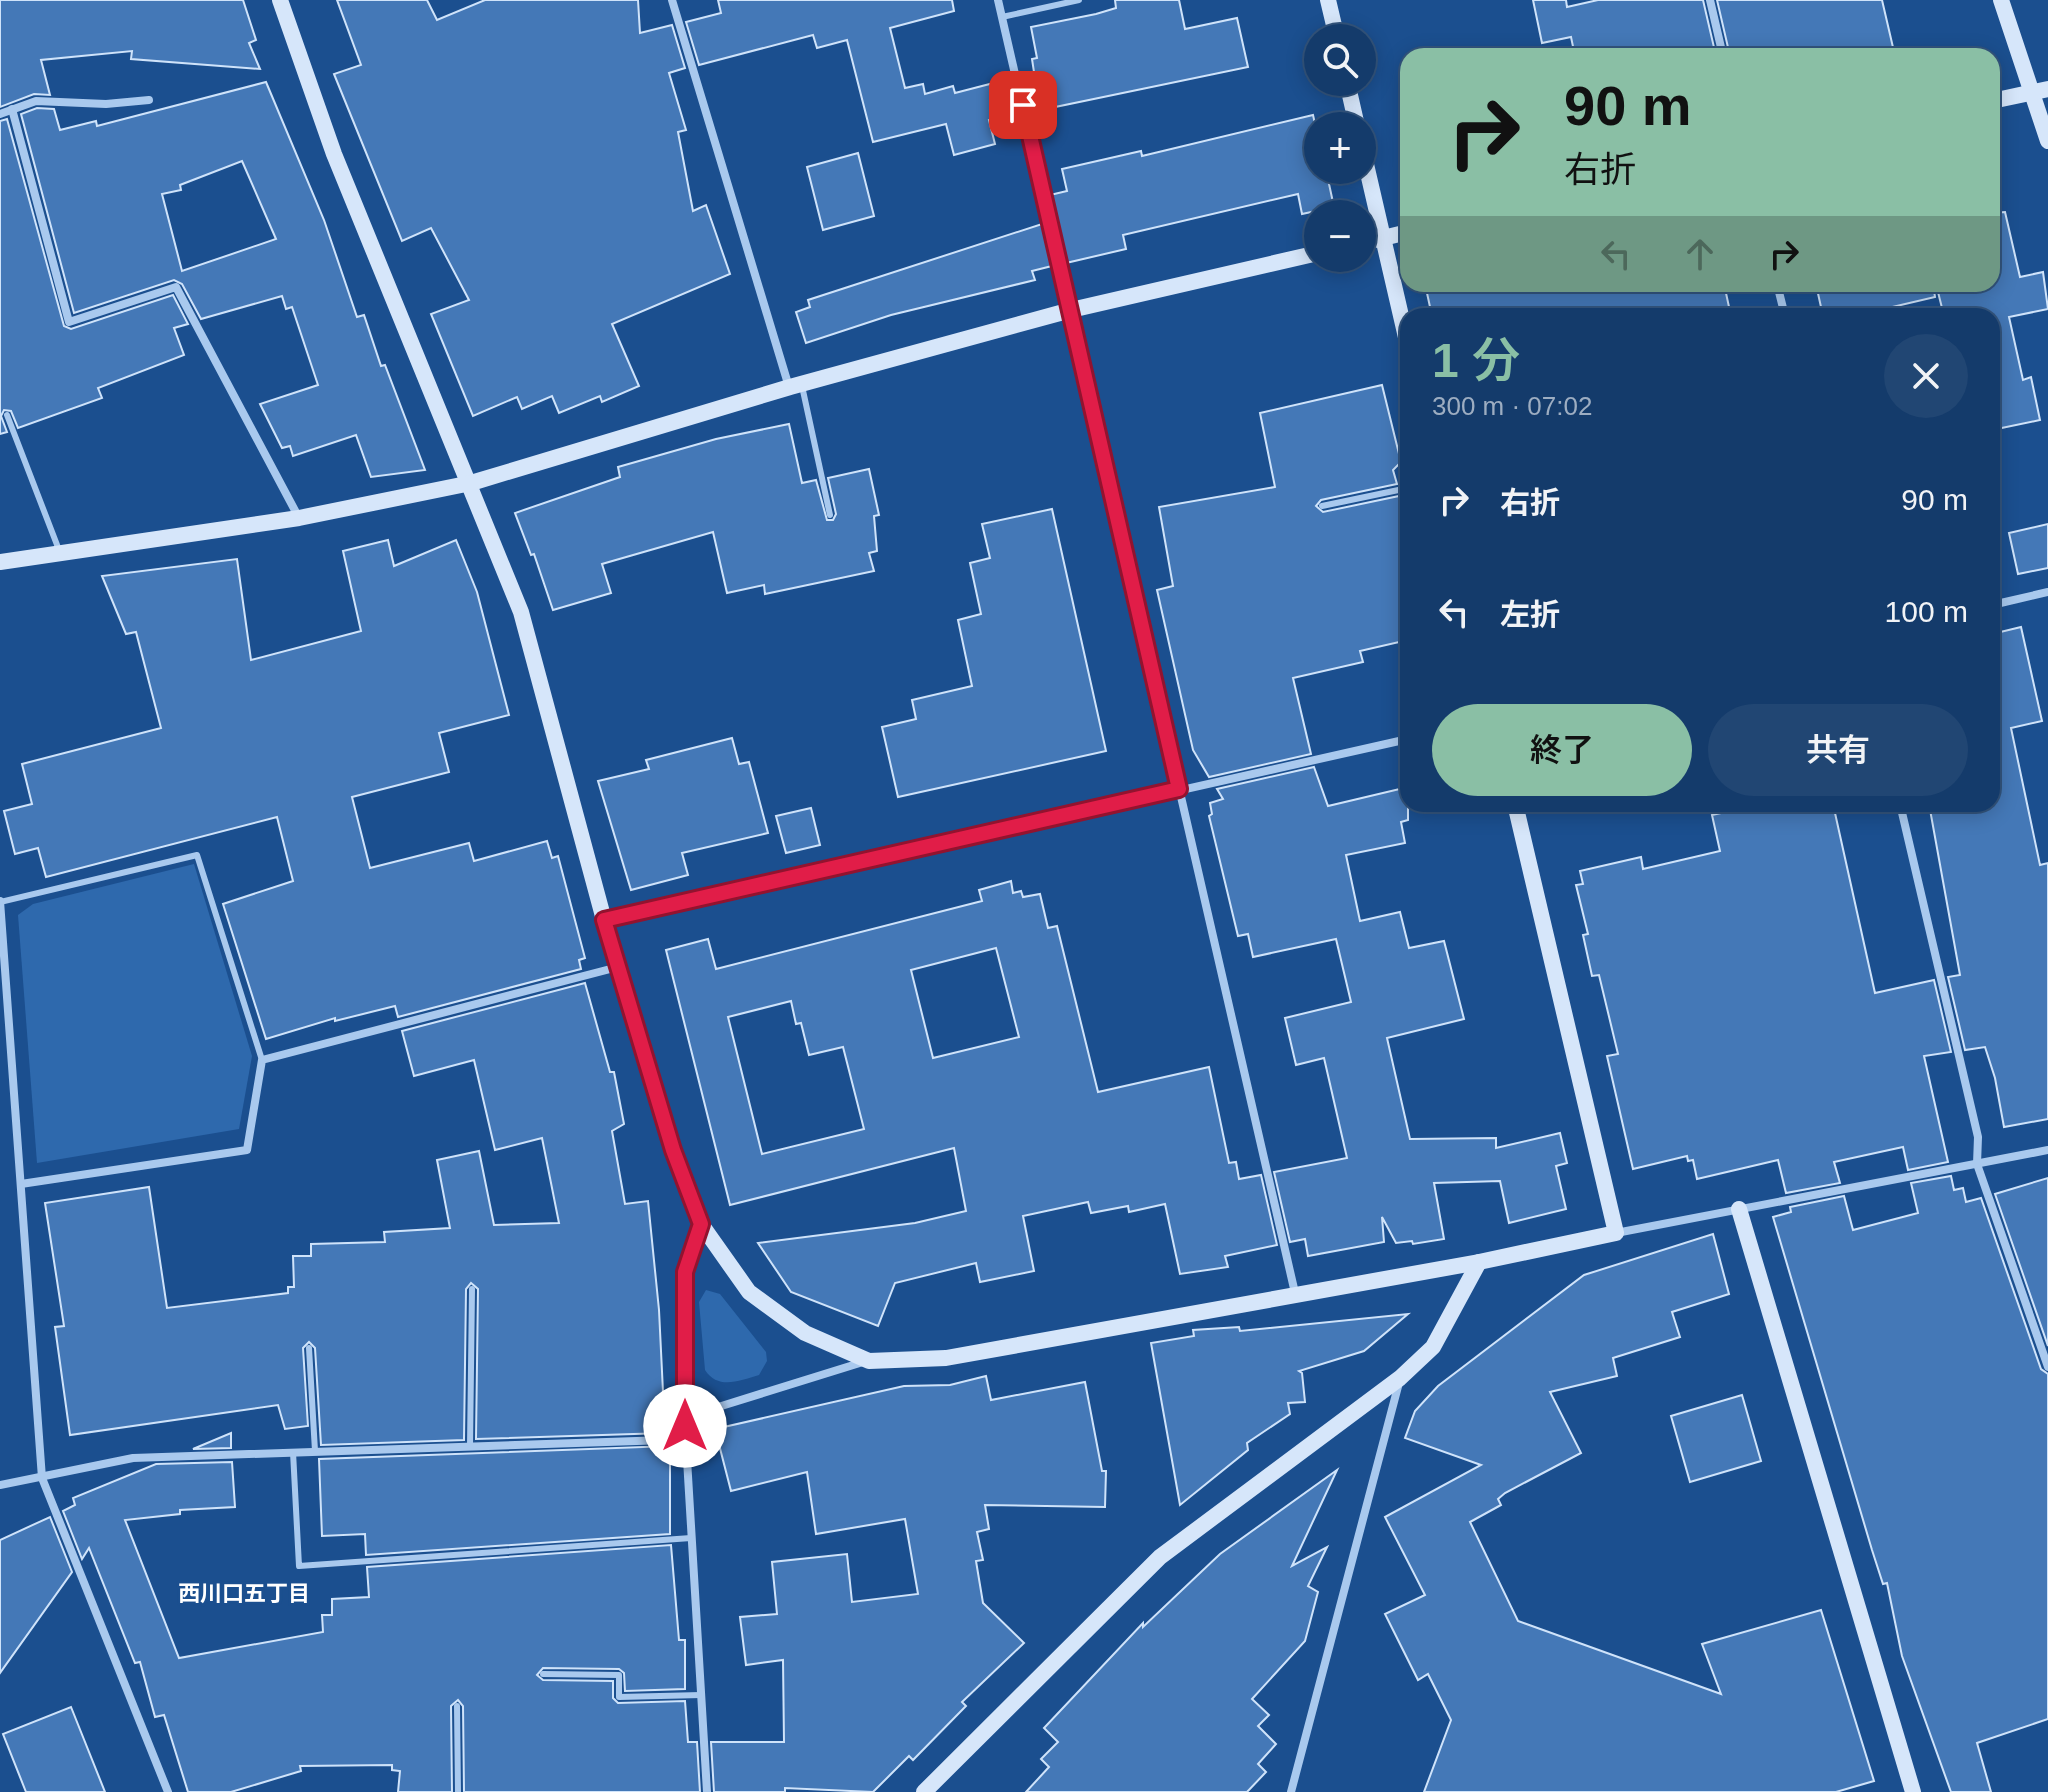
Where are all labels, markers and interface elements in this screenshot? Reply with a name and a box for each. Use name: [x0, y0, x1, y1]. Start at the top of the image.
map controls: [1304, 24, 1376, 272]
button: search: [1304, 24, 1376, 96]
pin: [989, 71, 1057, 139]
text: 90 m: [1564, 74, 1692, 137]
icon: right: [1432, 80, 1536, 184]
icon: arrive: [1001, 83, 1045, 127]
button: +: [1304, 112, 1376, 184]
text: 右折: [1564, 149, 1636, 190]
button: −: [1304, 200, 1376, 272]
icon: left: [1594, 232, 1638, 276]
icon: ahead: [1678, 232, 1722, 276]
icon: right: [1762, 232, 1806, 276]
text: 1 分: [1432, 334, 1520, 387]
button: close: [1884, 334, 1968, 418]
text: 300 m · 07:02: [1432, 391, 1592, 421]
icon: right: [1432, 478, 1476, 522]
text: 90 m: [1901, 483, 1968, 516]
text: 右折: [1500, 486, 1560, 519]
icon: left: [1432, 590, 1476, 634]
text: 100 m: [1885, 595, 1968, 628]
text: 左折: [1500, 598, 1560, 631]
button: 終了: [1432, 704, 1692, 796]
button: 共有: [1708, 704, 1968, 796]
position arrow: [643, 1384, 727, 1468]
district label: 西川口五丁目: [178, 1581, 310, 1606]

